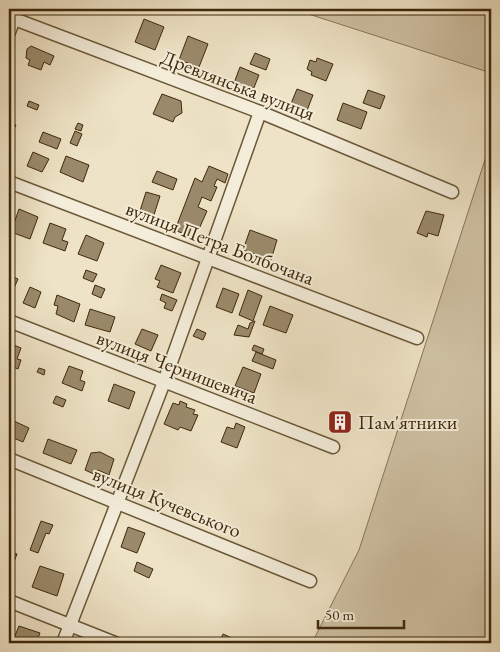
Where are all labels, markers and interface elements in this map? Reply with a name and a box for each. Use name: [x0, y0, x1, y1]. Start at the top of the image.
street label: Древлянська вулиця: [158, 44, 318, 126]
street label: вулиця Петра Болбочана: [122, 195, 318, 291]
street label: вулиця Чернишевича: [93, 324, 261, 410]
building icon: Пам'ятники: [327, 409, 353, 435]
place label: Пам'ятники: [358, 409, 458, 435]
street label: вулиця Кучевського: [89, 460, 245, 544]
scale bar: [318, 597, 404, 629]
text: 50 m: [325, 605, 354, 624]

